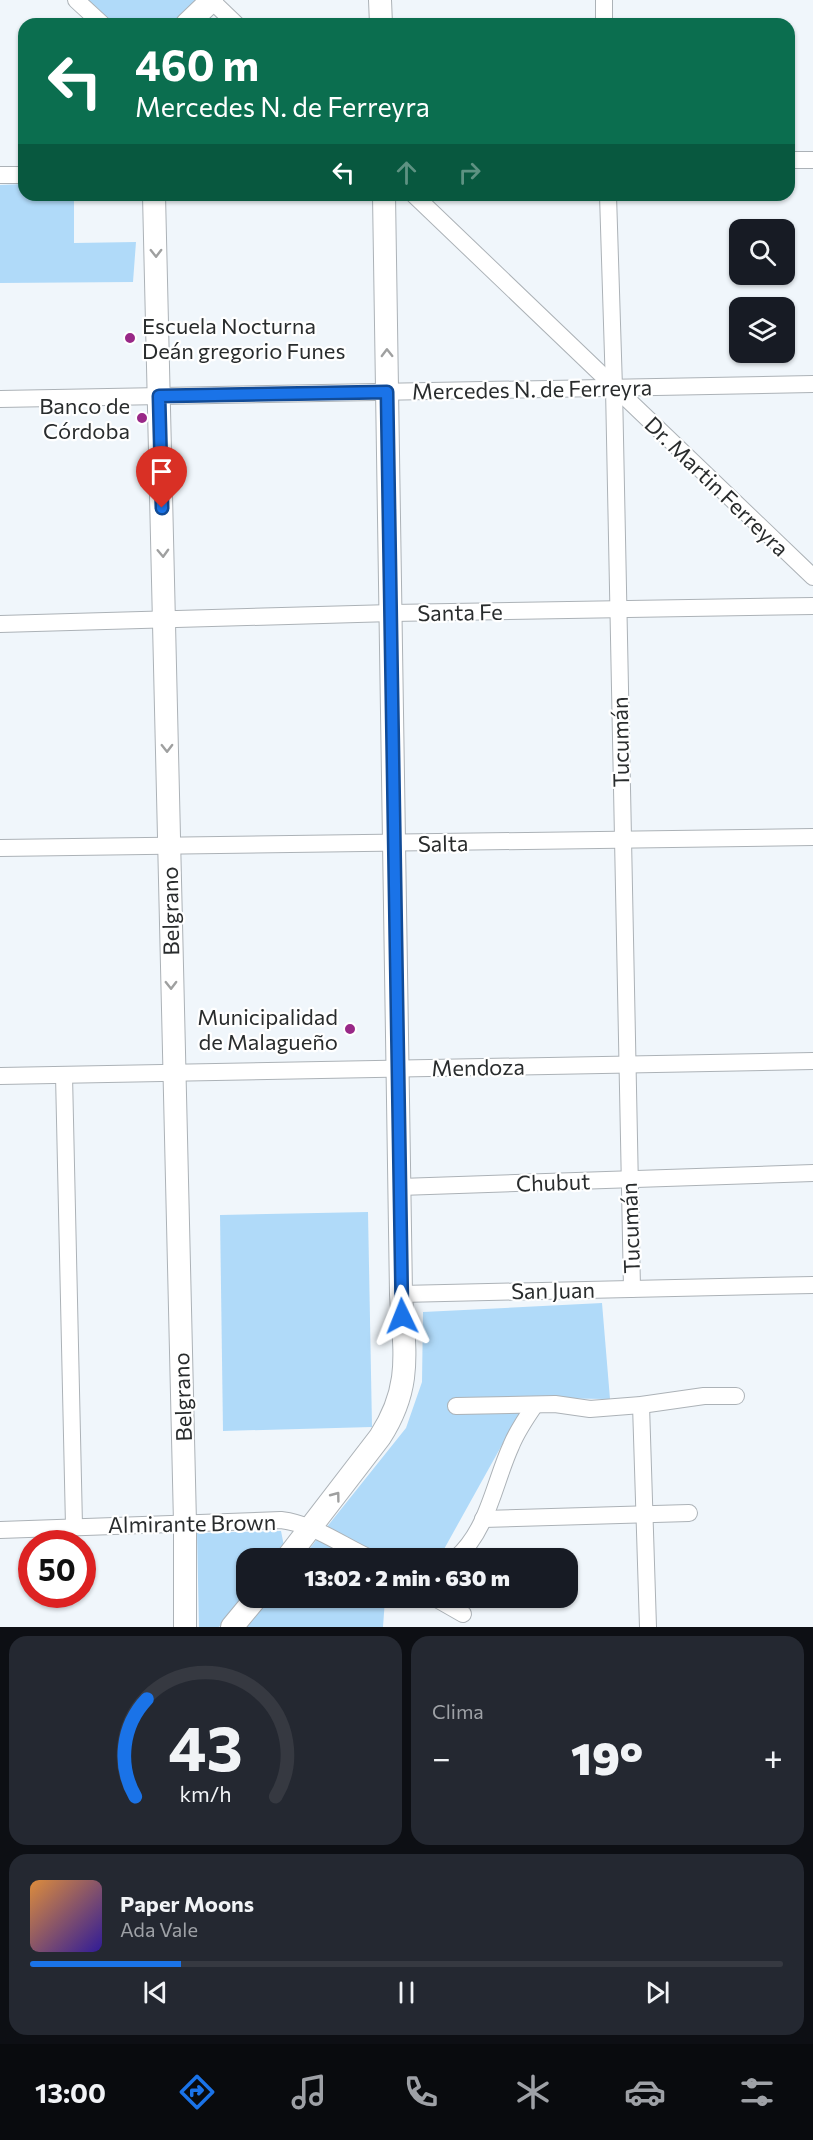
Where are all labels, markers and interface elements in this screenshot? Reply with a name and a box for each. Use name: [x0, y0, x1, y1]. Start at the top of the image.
text: 460 m: [135, 38, 259, 90]
icon: left: [36, 42, 114, 120]
text: Mercedes N. de Ferreyra: [135, 90, 430, 123]
icon: left: [327, 156, 360, 189]
icon: ahead: [390, 156, 423, 189]
icon: right: [453, 156, 486, 189]
map controls: [729, 219, 795, 363]
button: search: [729, 219, 795, 285]
one-way arrow: [149, 249, 162, 258]
button: layers: [729, 297, 795, 363]
place label: Escuela Nocturna Deán gregorio Funes: [142, 312, 345, 364]
marker: Escuela Nocturna Deán gregorio Funes: [123, 331, 137, 345]
one-way arrow: [381, 349, 393, 358]
street label: Mercedes N. de Ferreyra: [412, 373, 652, 405]
place label: Banco de Córdoba: [39, 392, 130, 444]
street label: Dr. Martin Ferreyra: [639, 410, 795, 562]
marker: Banco de Córdoba: [135, 411, 149, 425]
pin: [136, 446, 187, 508]
icon: arrive: [145, 455, 178, 488]
one-way arrow: [157, 549, 170, 558]
street label: Santa Fe: [417, 598, 503, 626]
street label: Tucumán: [606, 696, 634, 788]
one-way arrow: [161, 744, 173, 753]
street label: Salta: [418, 829, 468, 857]
street label: Belgrano: [156, 866, 184, 956]
one-way arrow: [165, 981, 178, 990]
place label: Municipalidad de Malagueño: [197, 1003, 338, 1055]
marker: Municipalidad de Malagueño: [343, 1022, 357, 1036]
street label: Mendoza: [431, 1053, 525, 1081]
street label: Chubut: [515, 1167, 591, 1197]
street label: Tucumán: [615, 1182, 645, 1274]
street label: San Juan: [511, 1276, 595, 1304]
position arrow: [370, 1284, 434, 1348]
street label: Belgrano: [167, 1352, 197, 1442]
one-way arrow: [329, 1492, 340, 1503]
street label: Almirante Brown: [107, 1508, 277, 1538]
speed limit sign: 50: [18, 1530, 96, 1608]
text: 13:02 · 2 min · 630 m: [304, 1564, 510, 1591]
text: Clima: [432, 1699, 484, 1723]
text: 43: [168, 1708, 243, 1784]
text: 19°: [571, 1729, 643, 1784]
text: −: [432, 1736, 451, 1777]
text: +: [764, 1736, 783, 1777]
text: km/h: [179, 1781, 232, 1807]
text: Paper Moons: [120, 1890, 254, 1917]
text: Ada Vale: [120, 1917, 198, 1941]
icon: previous: [139, 1976, 172, 2009]
icon: pause: [390, 1976, 423, 2009]
icon: next: [641, 1976, 674, 2009]
icon: directions: [176, 2071, 218, 2113]
icon: music: [288, 2071, 330, 2113]
icon: phone: [400, 2071, 442, 2113]
icon: climate: [512, 2071, 554, 2113]
icon: car: [624, 2071, 666, 2113]
icon: filters: [736, 2071, 778, 2113]
text: 13:00: [35, 2076, 106, 2109]

